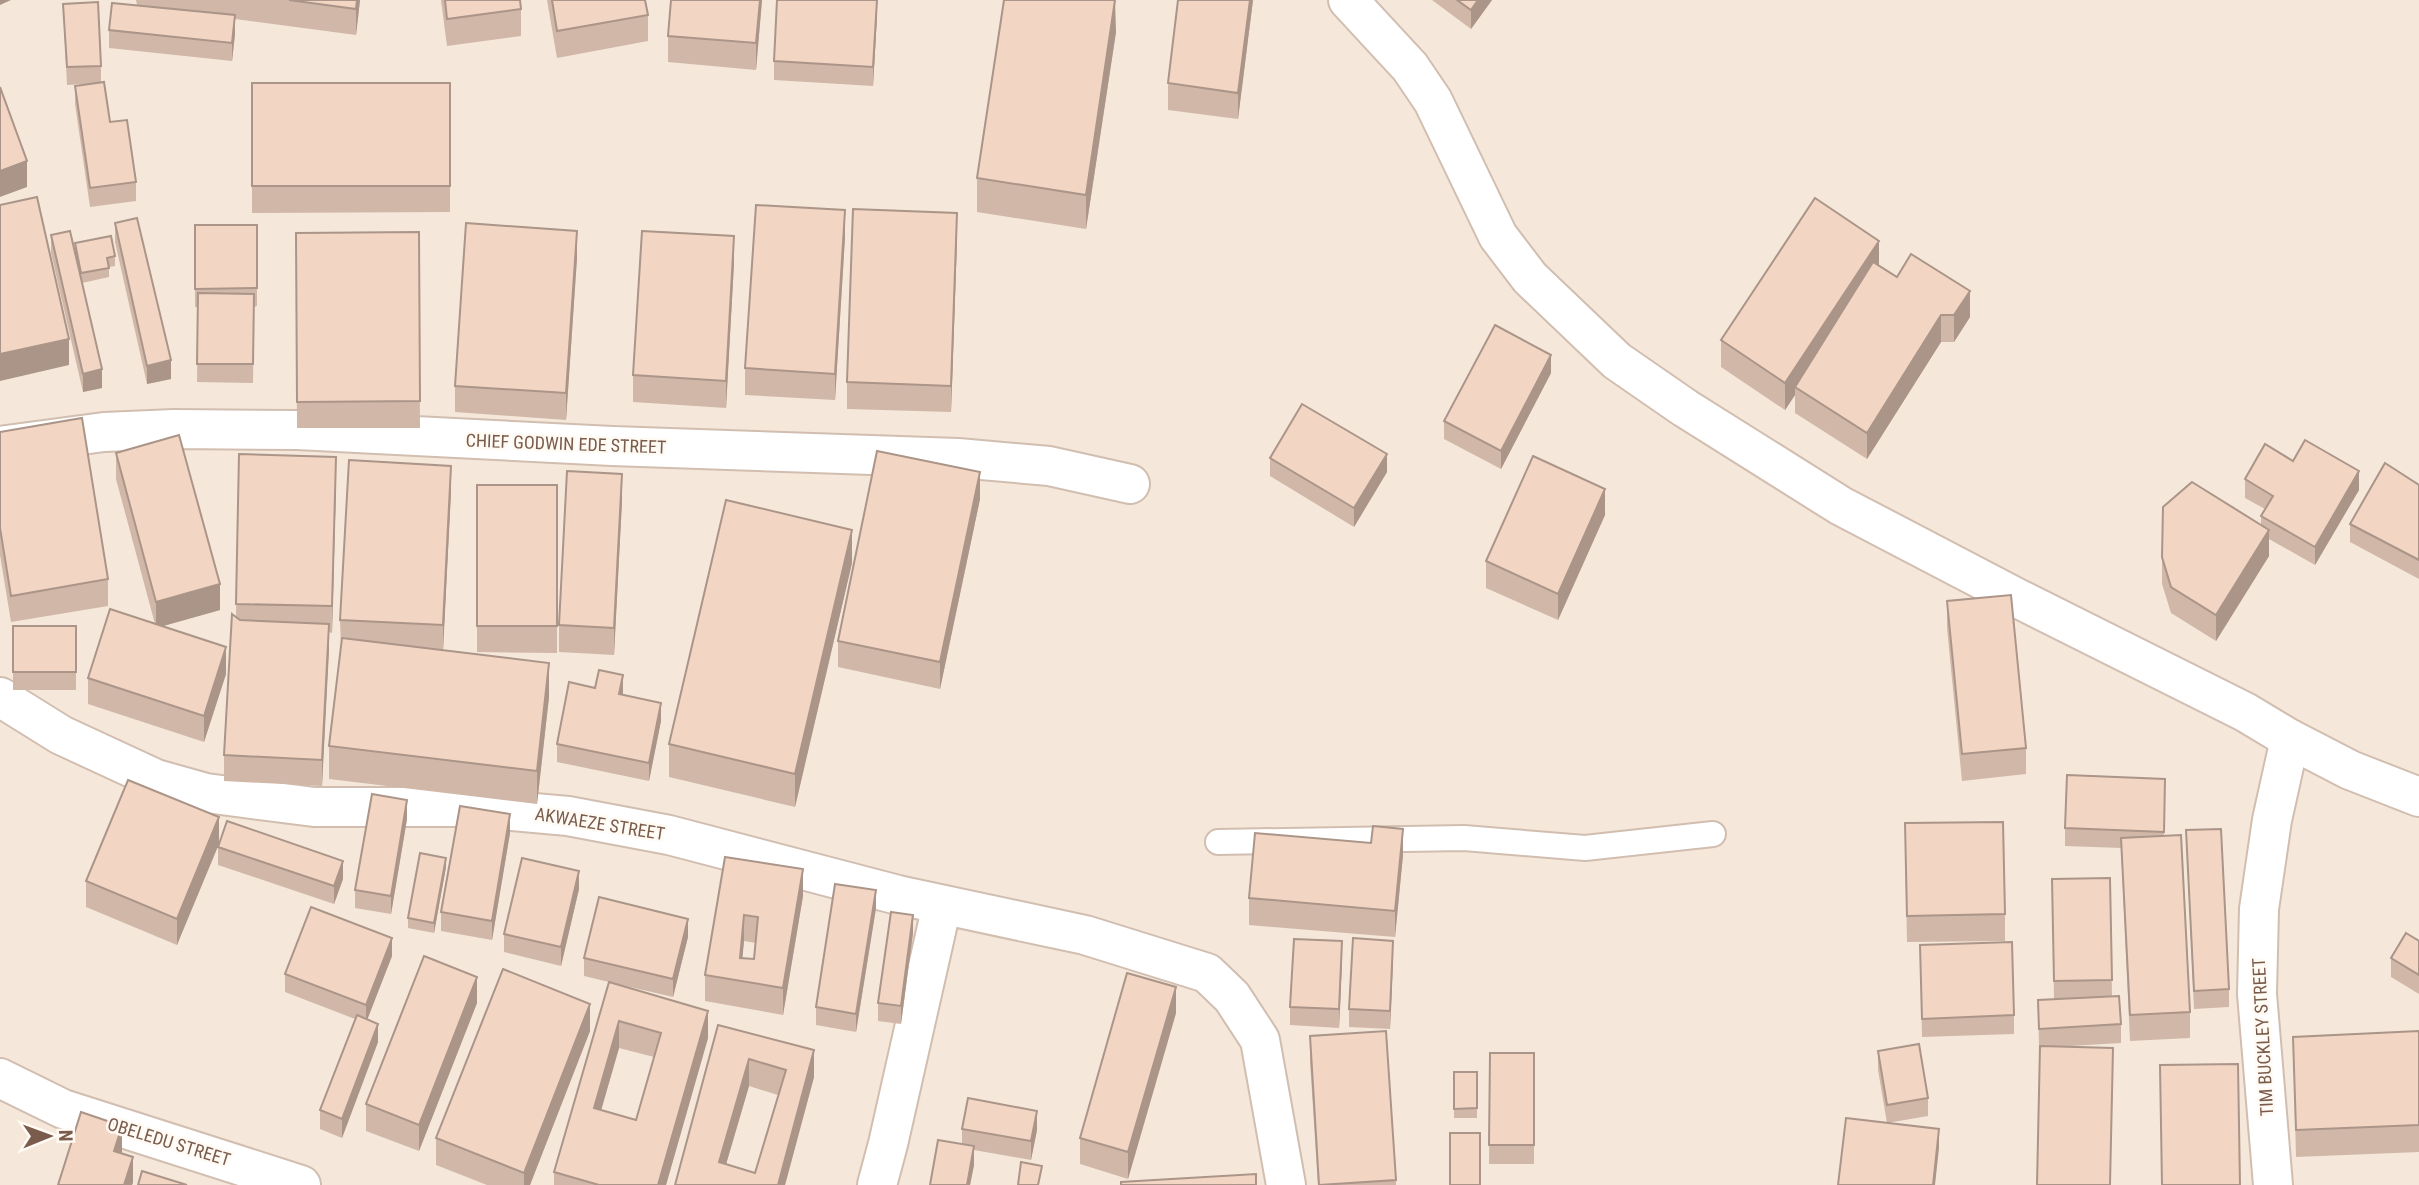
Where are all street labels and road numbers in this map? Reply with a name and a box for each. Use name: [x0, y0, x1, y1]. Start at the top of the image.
street label: CHIEF GODWIN EDE STREET: [465, 430, 667, 457]
street label: AKWAEZE STREET: [534, 803, 666, 844]
street label: TIM BUCKLEY STREET: [2248, 957, 2277, 1117]
street label: OBELEDU STREET: [105, 1113, 233, 1170]

